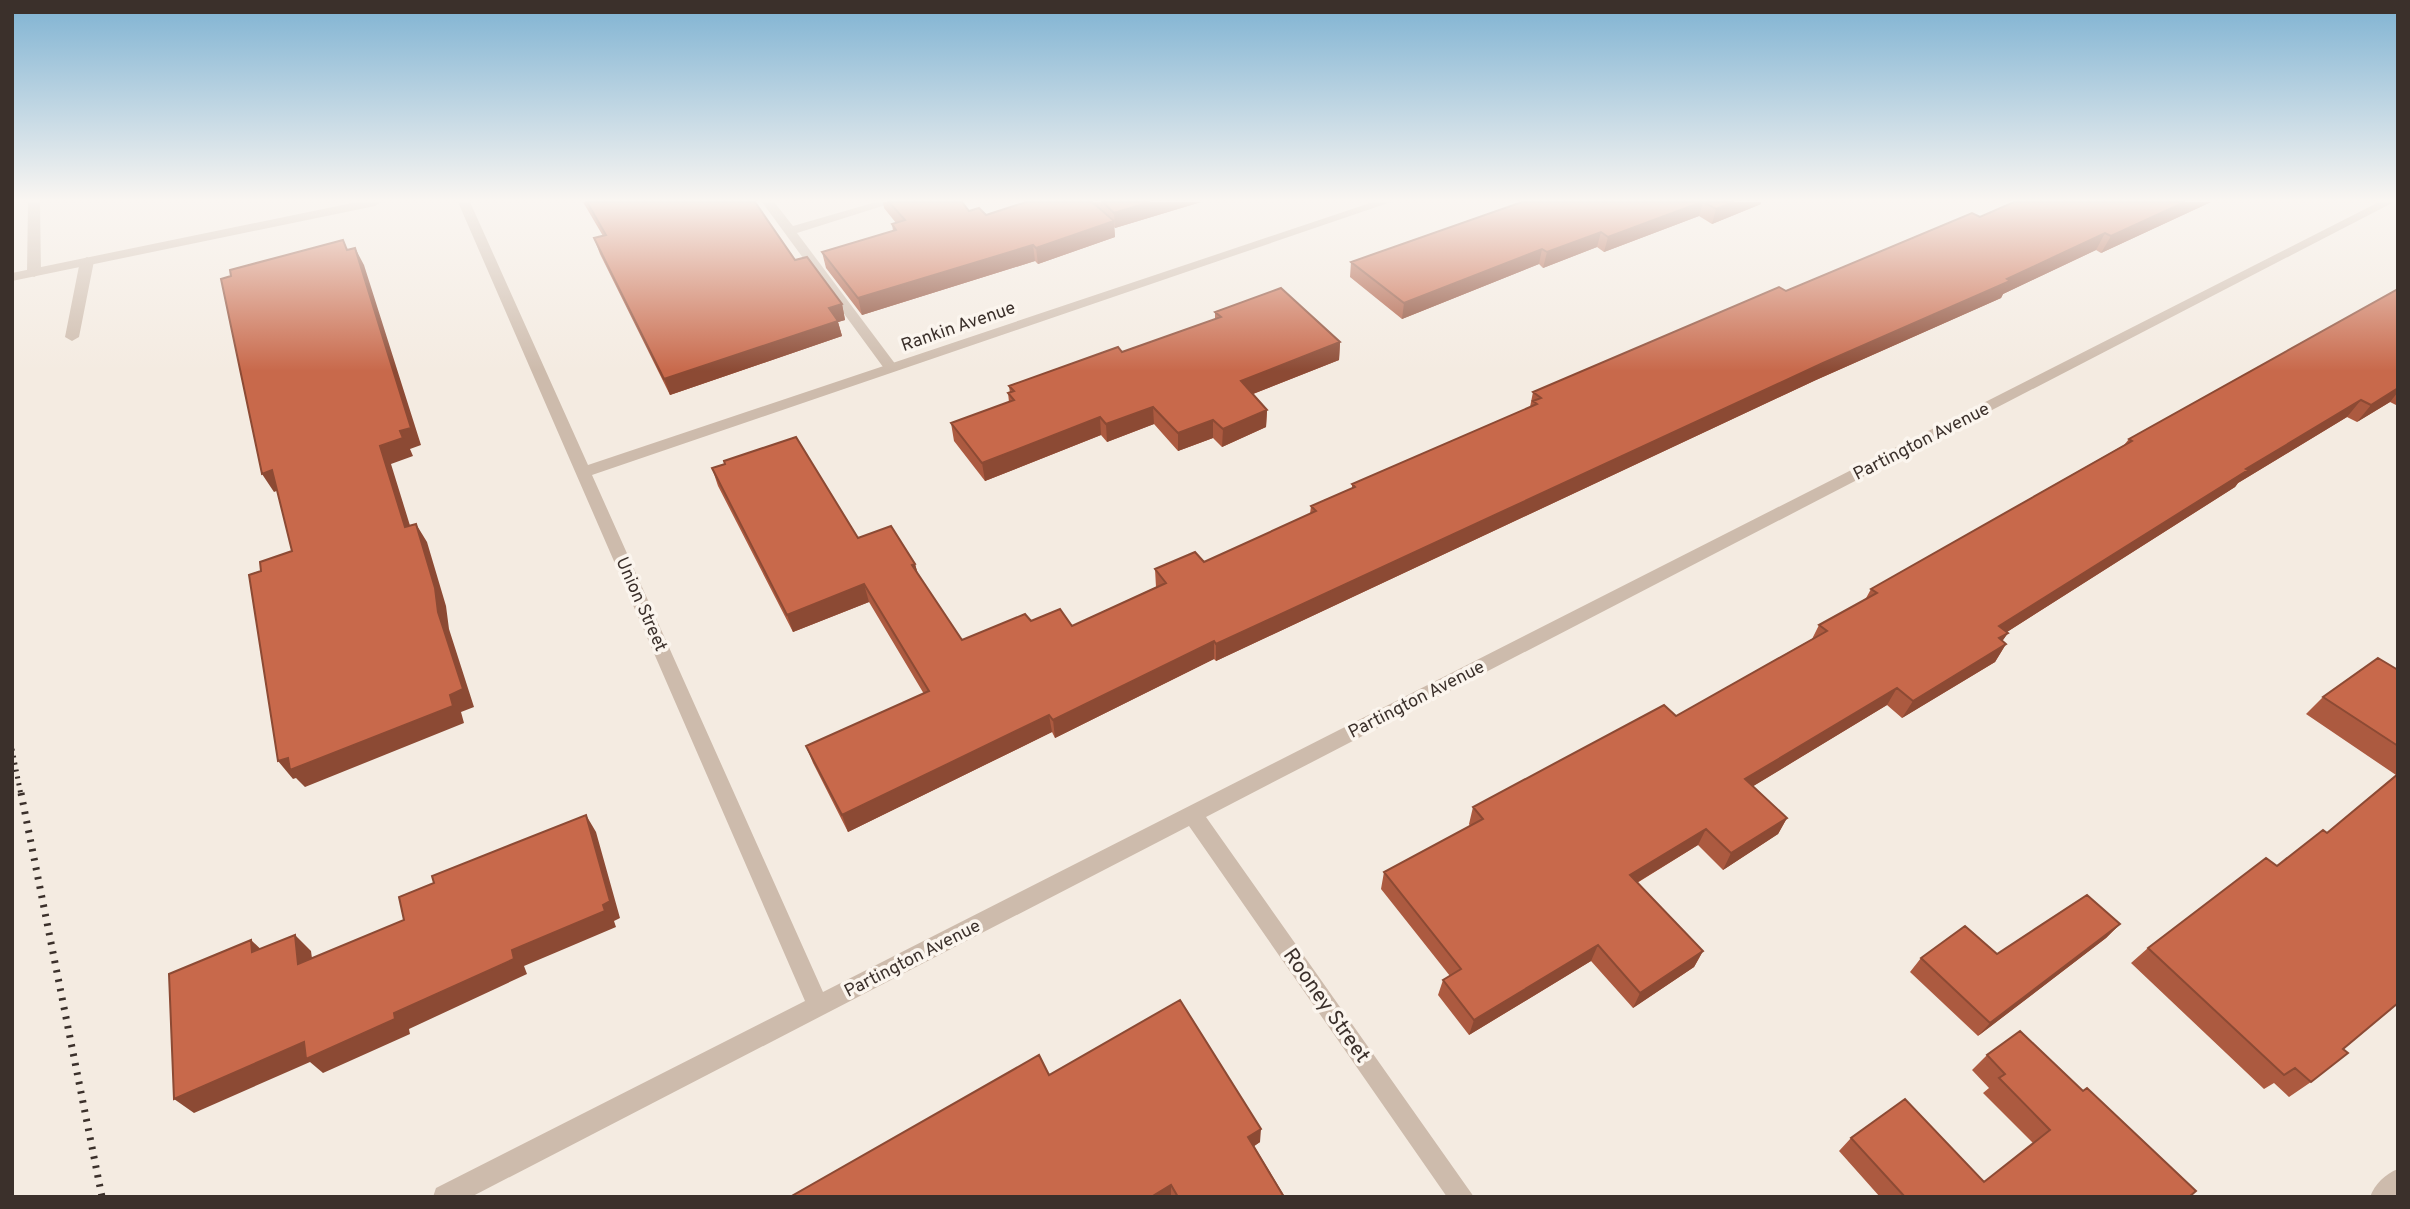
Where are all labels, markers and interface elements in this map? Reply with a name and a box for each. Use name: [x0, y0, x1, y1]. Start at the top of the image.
street label: Rankin Avenue: [898, 297, 1019, 358]
street label: Partington Avenue: [1850, 398, 1994, 487]
street label: Union Street: [610, 554, 672, 655]
street label: Partington Avenue: [1345, 656, 1489, 745]
street label: Partington Avenue: [841, 915, 985, 1004]
street label: Rooney Street: [1276, 943, 1375, 1068]

